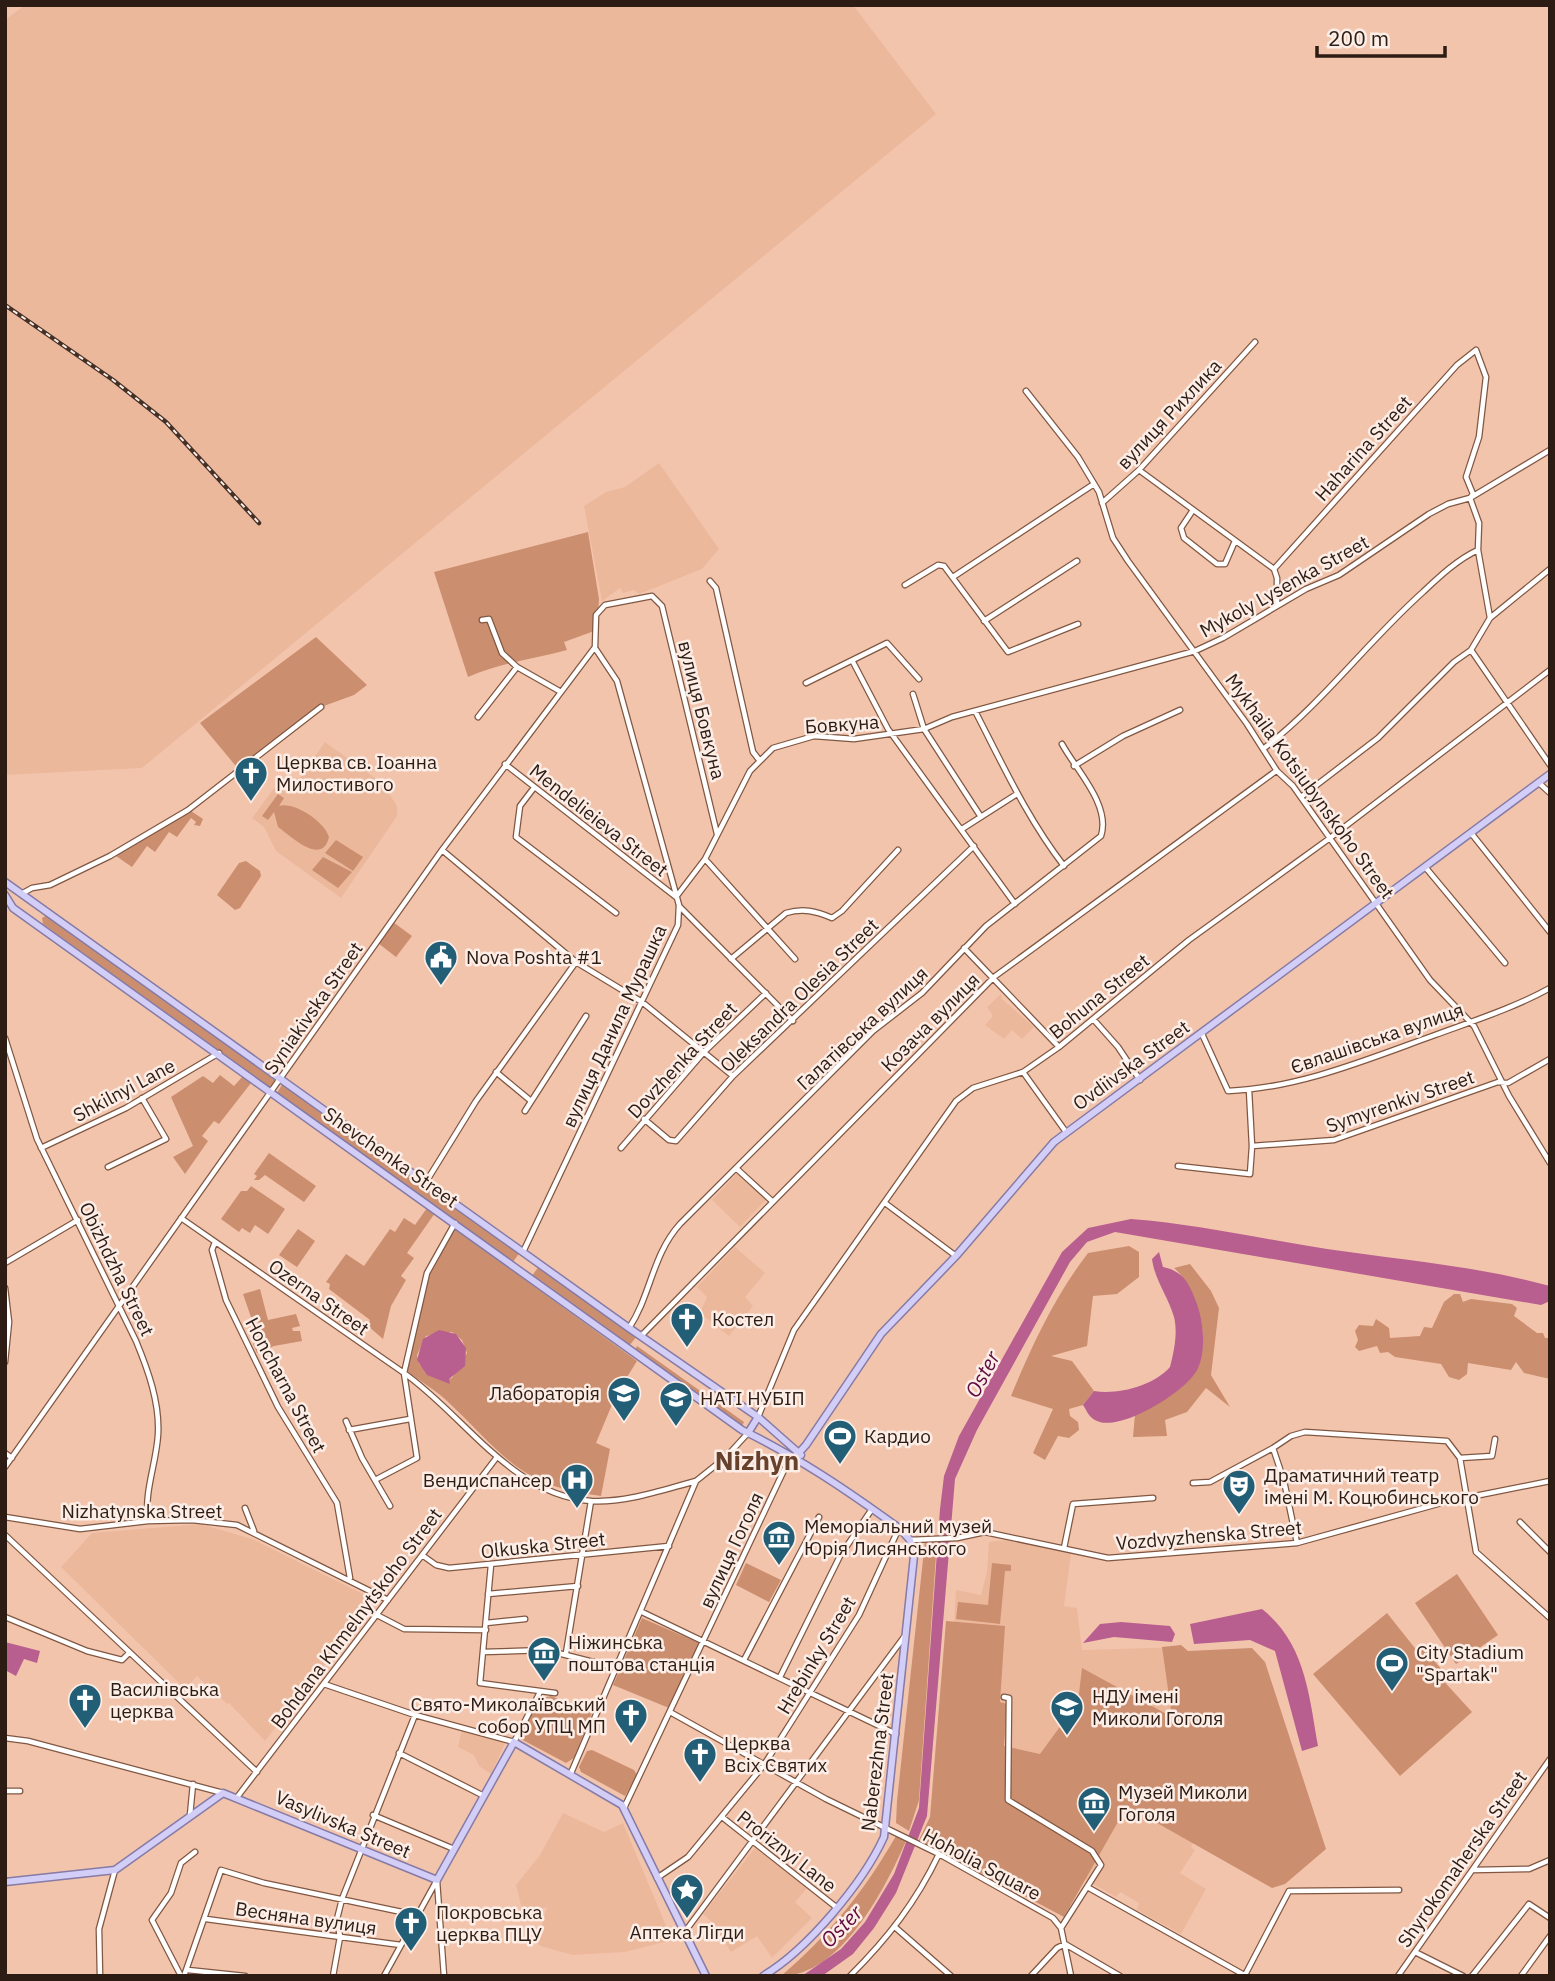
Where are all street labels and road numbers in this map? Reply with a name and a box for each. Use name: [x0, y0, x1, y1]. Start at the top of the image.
street label: вулиця Рихлика: [1112, 354, 1226, 474]
street label: Haharina Street: [1309, 390, 1417, 506]
street label: Mykoly Lysenka Street: [1195, 530, 1373, 642]
street label: вулиця Бовкуна: [673, 638, 731, 782]
street label: Mykhaila Kotsiubynskoho Street: [1220, 669, 1400, 903]
street label: Бовкуна: [804, 709, 880, 739]
street label: Mendelieieva Street: [525, 758, 673, 882]
street label: Oleksandra Olesia Street: [715, 913, 883, 1077]
street label: вулиця Данила Мурашка: [556, 921, 672, 1131]
street label: Syniakivska Street: [258, 937, 368, 1079]
street label: Bohuna Street: [1044, 948, 1154, 1044]
street label: Галатівська вулиця: [791, 961, 933, 1095]
street label: Козача вулиця: [876, 968, 984, 1076]
street label: Dovzhenka Street: [622, 997, 742, 1123]
street label: Євлашівська вулиця: [1287, 997, 1467, 1079]
street label: Ovdiivska Street: [1068, 1015, 1194, 1115]
street label: Shkilnyi Lane: [69, 1053, 179, 1127]
street label: Symyrenkiv Street: [1323, 1064, 1477, 1138]
street label: Shevchenka Street: [319, 1101, 463, 1213]
street label: Obizhdzha Street: [74, 1198, 160, 1340]
street label: Ozerna Street: [264, 1254, 374, 1340]
street label: Honcharna Street: [240, 1313, 332, 1457]
street label: вулиця Гоголя: [694, 1488, 768, 1612]
street label: Nizhatynska Street: [62, 1499, 222, 1523]
street label: Bohdana Khmelnytskoho Street: [265, 1503, 447, 1733]
street label: Vozdvyzhenska Street: [1115, 1515, 1303, 1555]
street label: Olkuska Street: [480, 1527, 606, 1563]
street label: Hrebinky Street: [771, 1592, 861, 1718]
street label: Naberezhna Street: [855, 1671, 899, 1833]
street label: Shyrokomaherska Street: [1392, 1766, 1532, 1952]
street label: Vasylivska Street: [272, 1785, 414, 1863]
street label: Proriznyi Lane: [732, 1805, 842, 1897]
street label: Hoholia Square: [919, 1823, 1045, 1905]
street label: Весняна вулиця: [234, 1896, 378, 1940]

